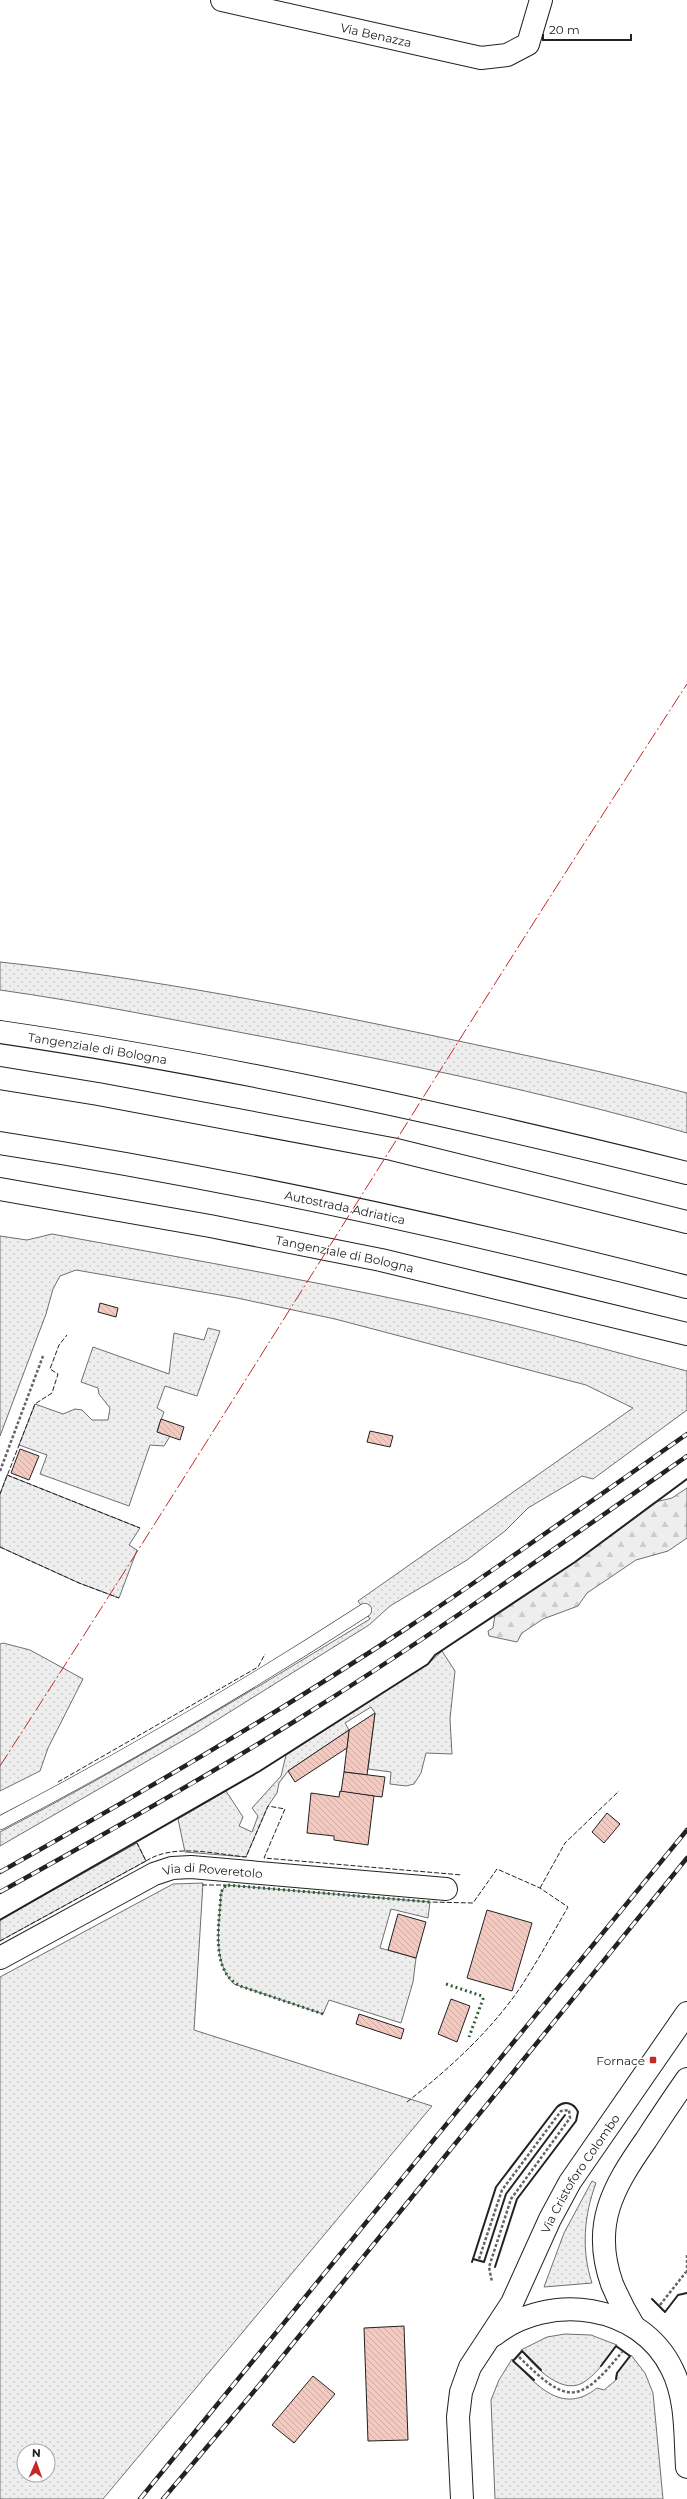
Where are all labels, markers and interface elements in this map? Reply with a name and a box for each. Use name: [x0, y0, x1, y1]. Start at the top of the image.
scale bar: [543, 16, 631, 42]
street label: Via Benazza: [339, 19, 413, 50]
text: 20 m: [549, 22, 580, 37]
street label: Tangenziale di Bologna: [27, 1029, 169, 1067]
street label: Autostrada Adriatica: [283, 1187, 407, 1227]
street label: Tangenziale di Bologna: [275, 1232, 416, 1275]
street label: Via di Roveretolo: [160, 1859, 263, 1881]
place label: Fornace: [596, 2053, 645, 2068]
marker: Fornace: [648, 2055, 658, 2065]
street label: Via Cristoforo Colombo: [537, 2111, 622, 2235]
north arrow: [16, 2443, 56, 2483]
text: N: [32, 2446, 41, 2460]

